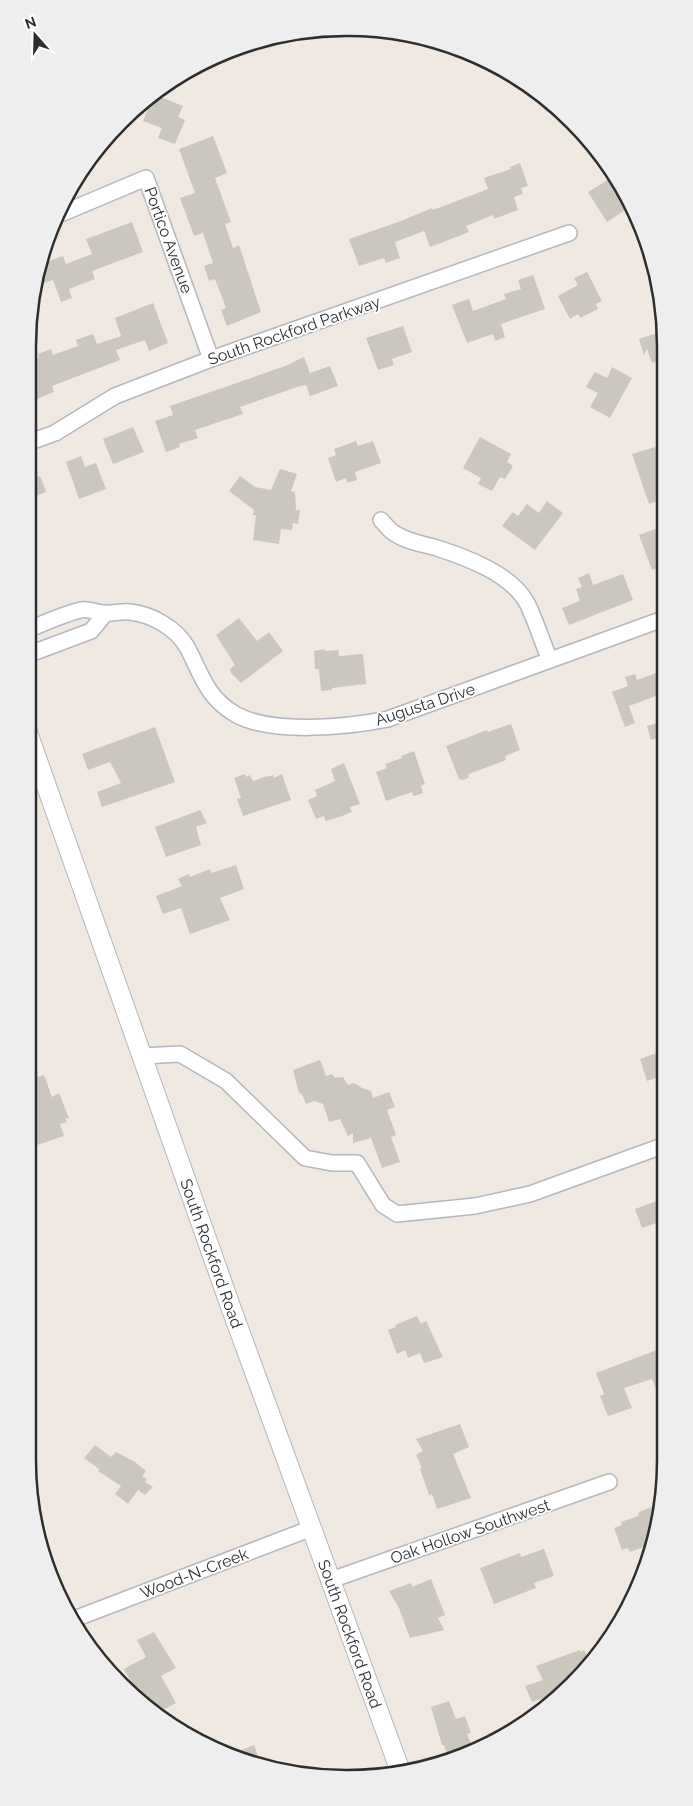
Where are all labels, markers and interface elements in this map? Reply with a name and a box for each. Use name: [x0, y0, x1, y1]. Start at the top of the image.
north arrow: [10, 10, 60, 60]
text: N: [23, 13, 38, 32]
street label: Portico Avenue: [140, 184, 197, 296]
street label: South Rockford Parkway: [205, 292, 383, 369]
street label: Augusta Drive: [373, 679, 477, 730]
street label: South Rockford Road: [176, 1176, 247, 1331]
street label: Oak Hollow Southwest: [388, 1495, 553, 1568]
street label: Wood-N-Creek: [138, 1544, 251, 1603]
street label: South Rockford Road: [314, 1557, 386, 1711]

